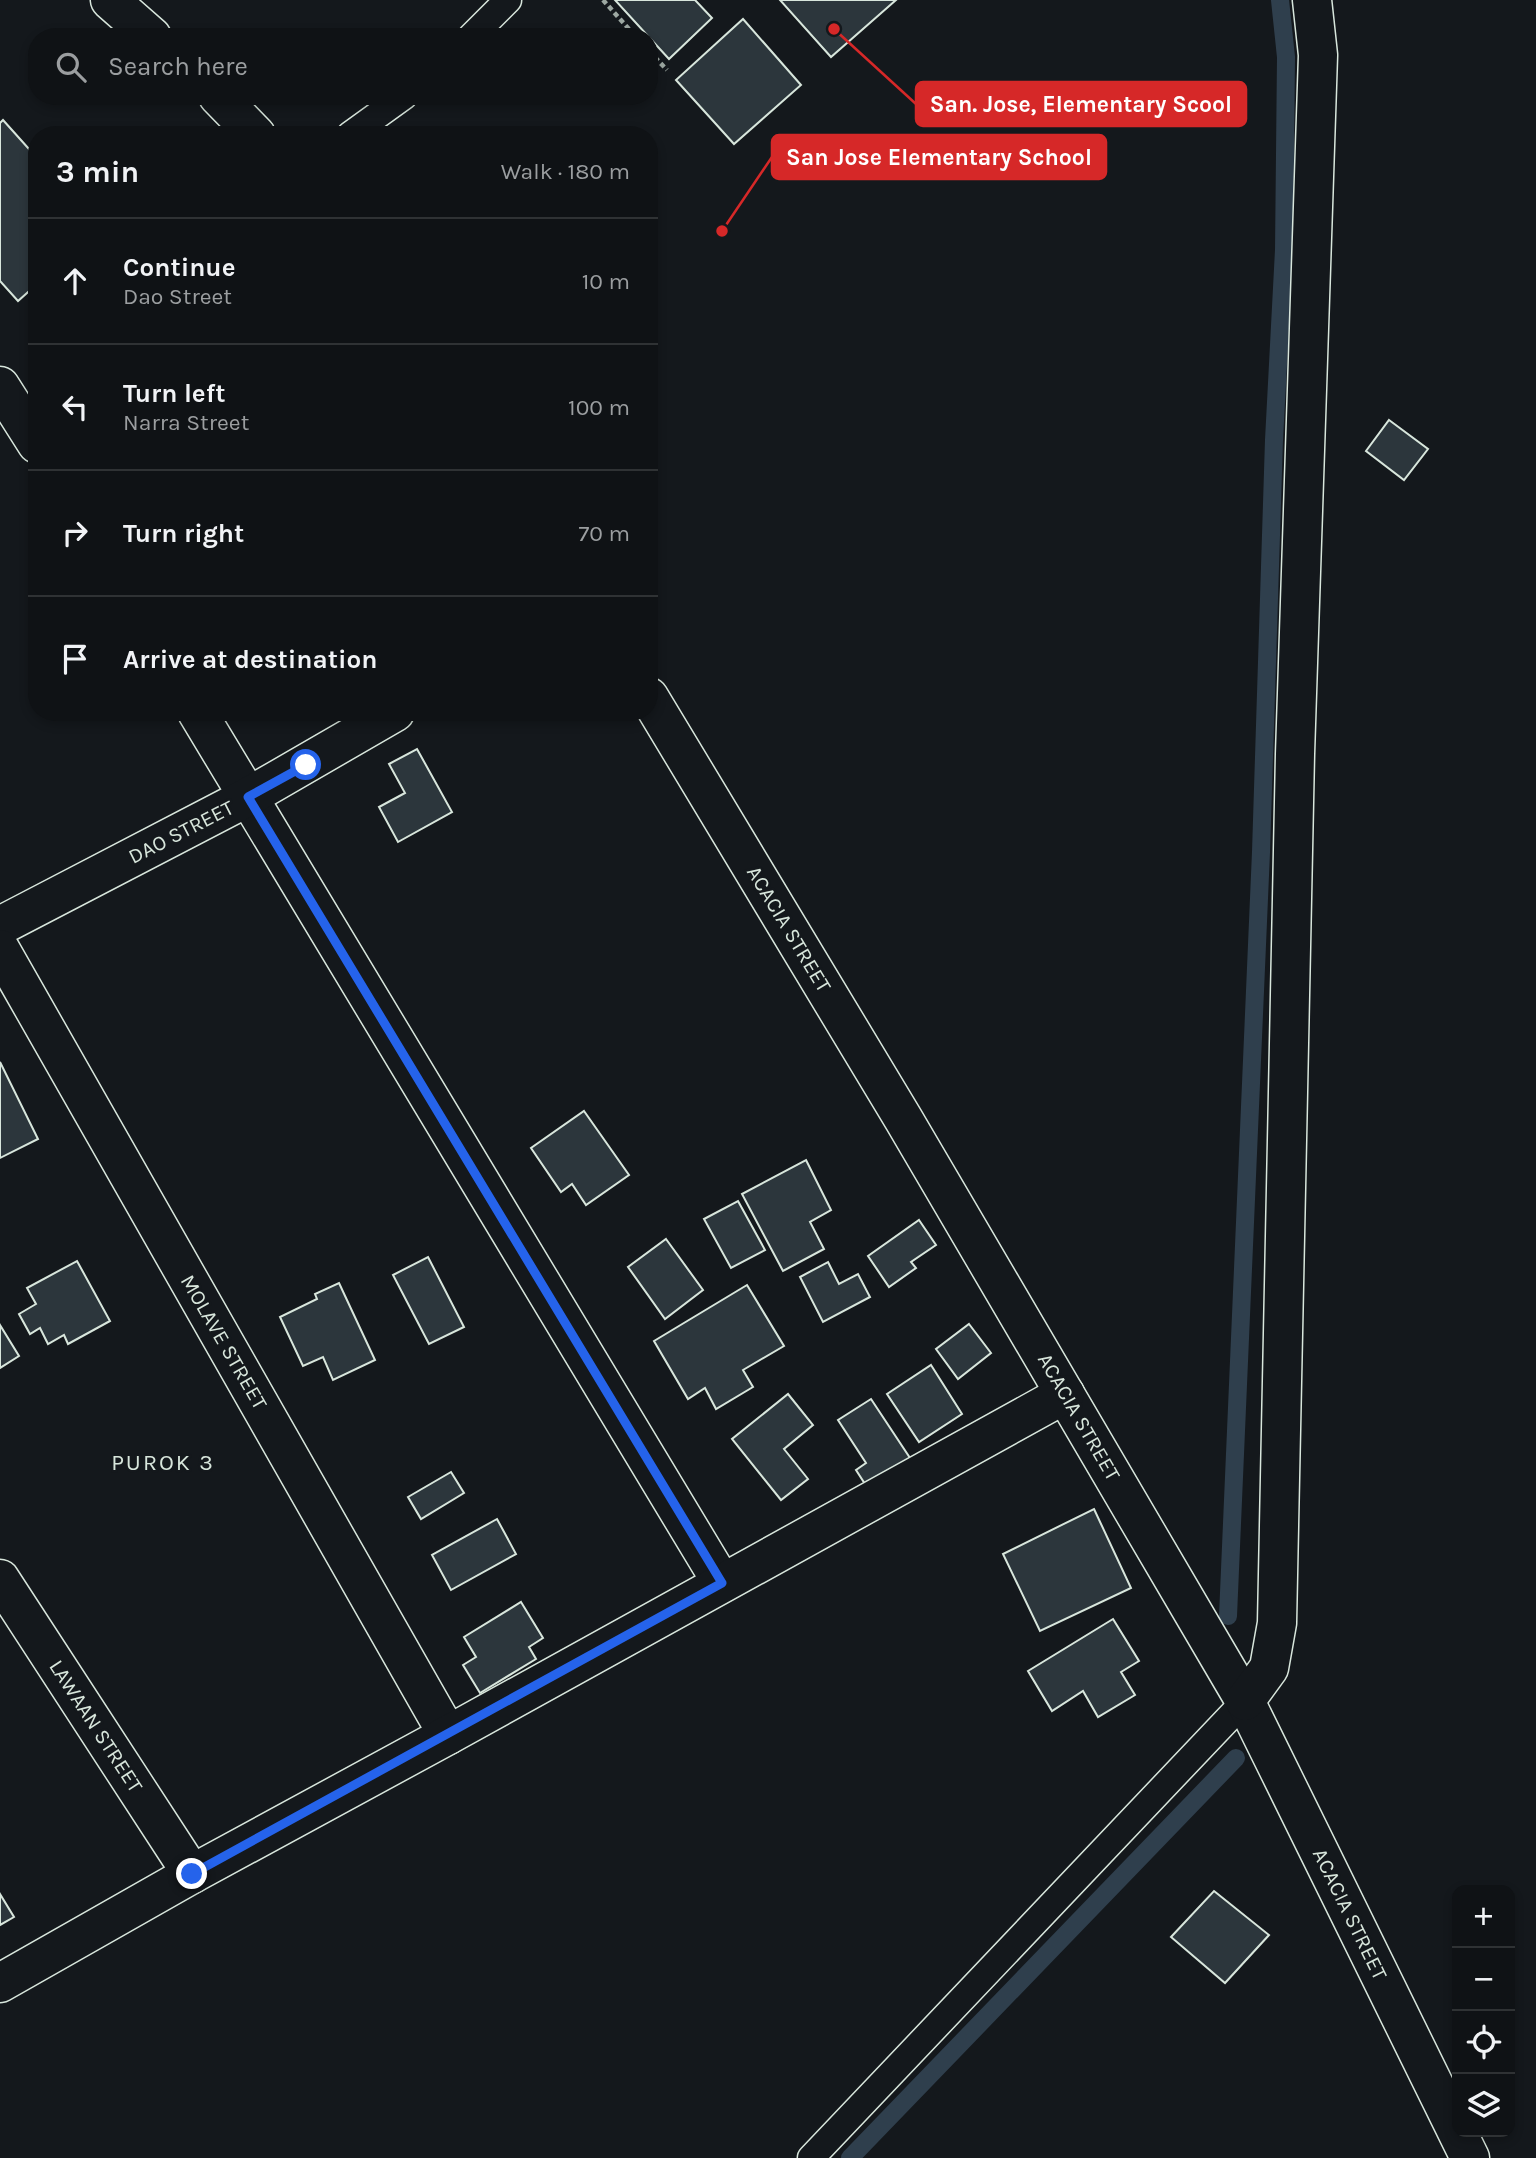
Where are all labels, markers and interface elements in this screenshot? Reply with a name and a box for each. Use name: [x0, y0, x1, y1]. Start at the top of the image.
search box: [28, 28, 658, 105]
icon: search: [52, 48, 90, 86]
text: Search here: [108, 51, 248, 82]
callout: San. Jose, Elementary Scool: [916, 82, 1246, 126]
text: San. Jose, Elementary Scool: [930, 91, 1232, 118]
callout: San Jose Elementary School: [772, 135, 1106, 179]
text: San Jose Elementary School: [786, 144, 1092, 171]
text: 3 min: [56, 154, 139, 190]
text: Walk · 180 m: [501, 158, 630, 185]
text: Continue: [123, 252, 235, 283]
icon: ahead: [56, 262, 94, 300]
text: 10 m: [582, 268, 630, 295]
text: Dao Street: [123, 283, 232, 310]
text: Turn left: [123, 378, 225, 409]
icon: left: [56, 388, 94, 426]
text: 100 m: [568, 394, 630, 421]
text: Narra Street: [123, 409, 249, 436]
icon: right: [56, 514, 94, 552]
text: Turn right: [123, 518, 244, 549]
text: 70 m: [579, 520, 630, 547]
icon: arrive: [56, 640, 94, 678]
text: Arrive at destination: [123, 644, 377, 675]
route start: [290, 749, 321, 780]
street label: DAO STREET: [124, 795, 238, 869]
street label: ACACIA STREET: [742, 862, 836, 997]
street label: MOLAVE STREET: [176, 1270, 272, 1414]
street label: ACACIA STREET: [1033, 1349, 1125, 1485]
district label: PUROK 3: [111, 1449, 215, 1476]
street label: LAWAAN STREET: [44, 1655, 148, 1797]
street label: ACACIA STREET: [1308, 1844, 1392, 1984]
route end: [176, 1858, 207, 1889]
map controls: [1452, 1885, 1515, 2137]
button: +: [1452, 1885, 1515, 1948]
button: −: [1452, 1948, 1515, 2011]
button: locate: [1452, 2011, 1515, 2074]
button: layers: [1452, 2074, 1515, 2137]

